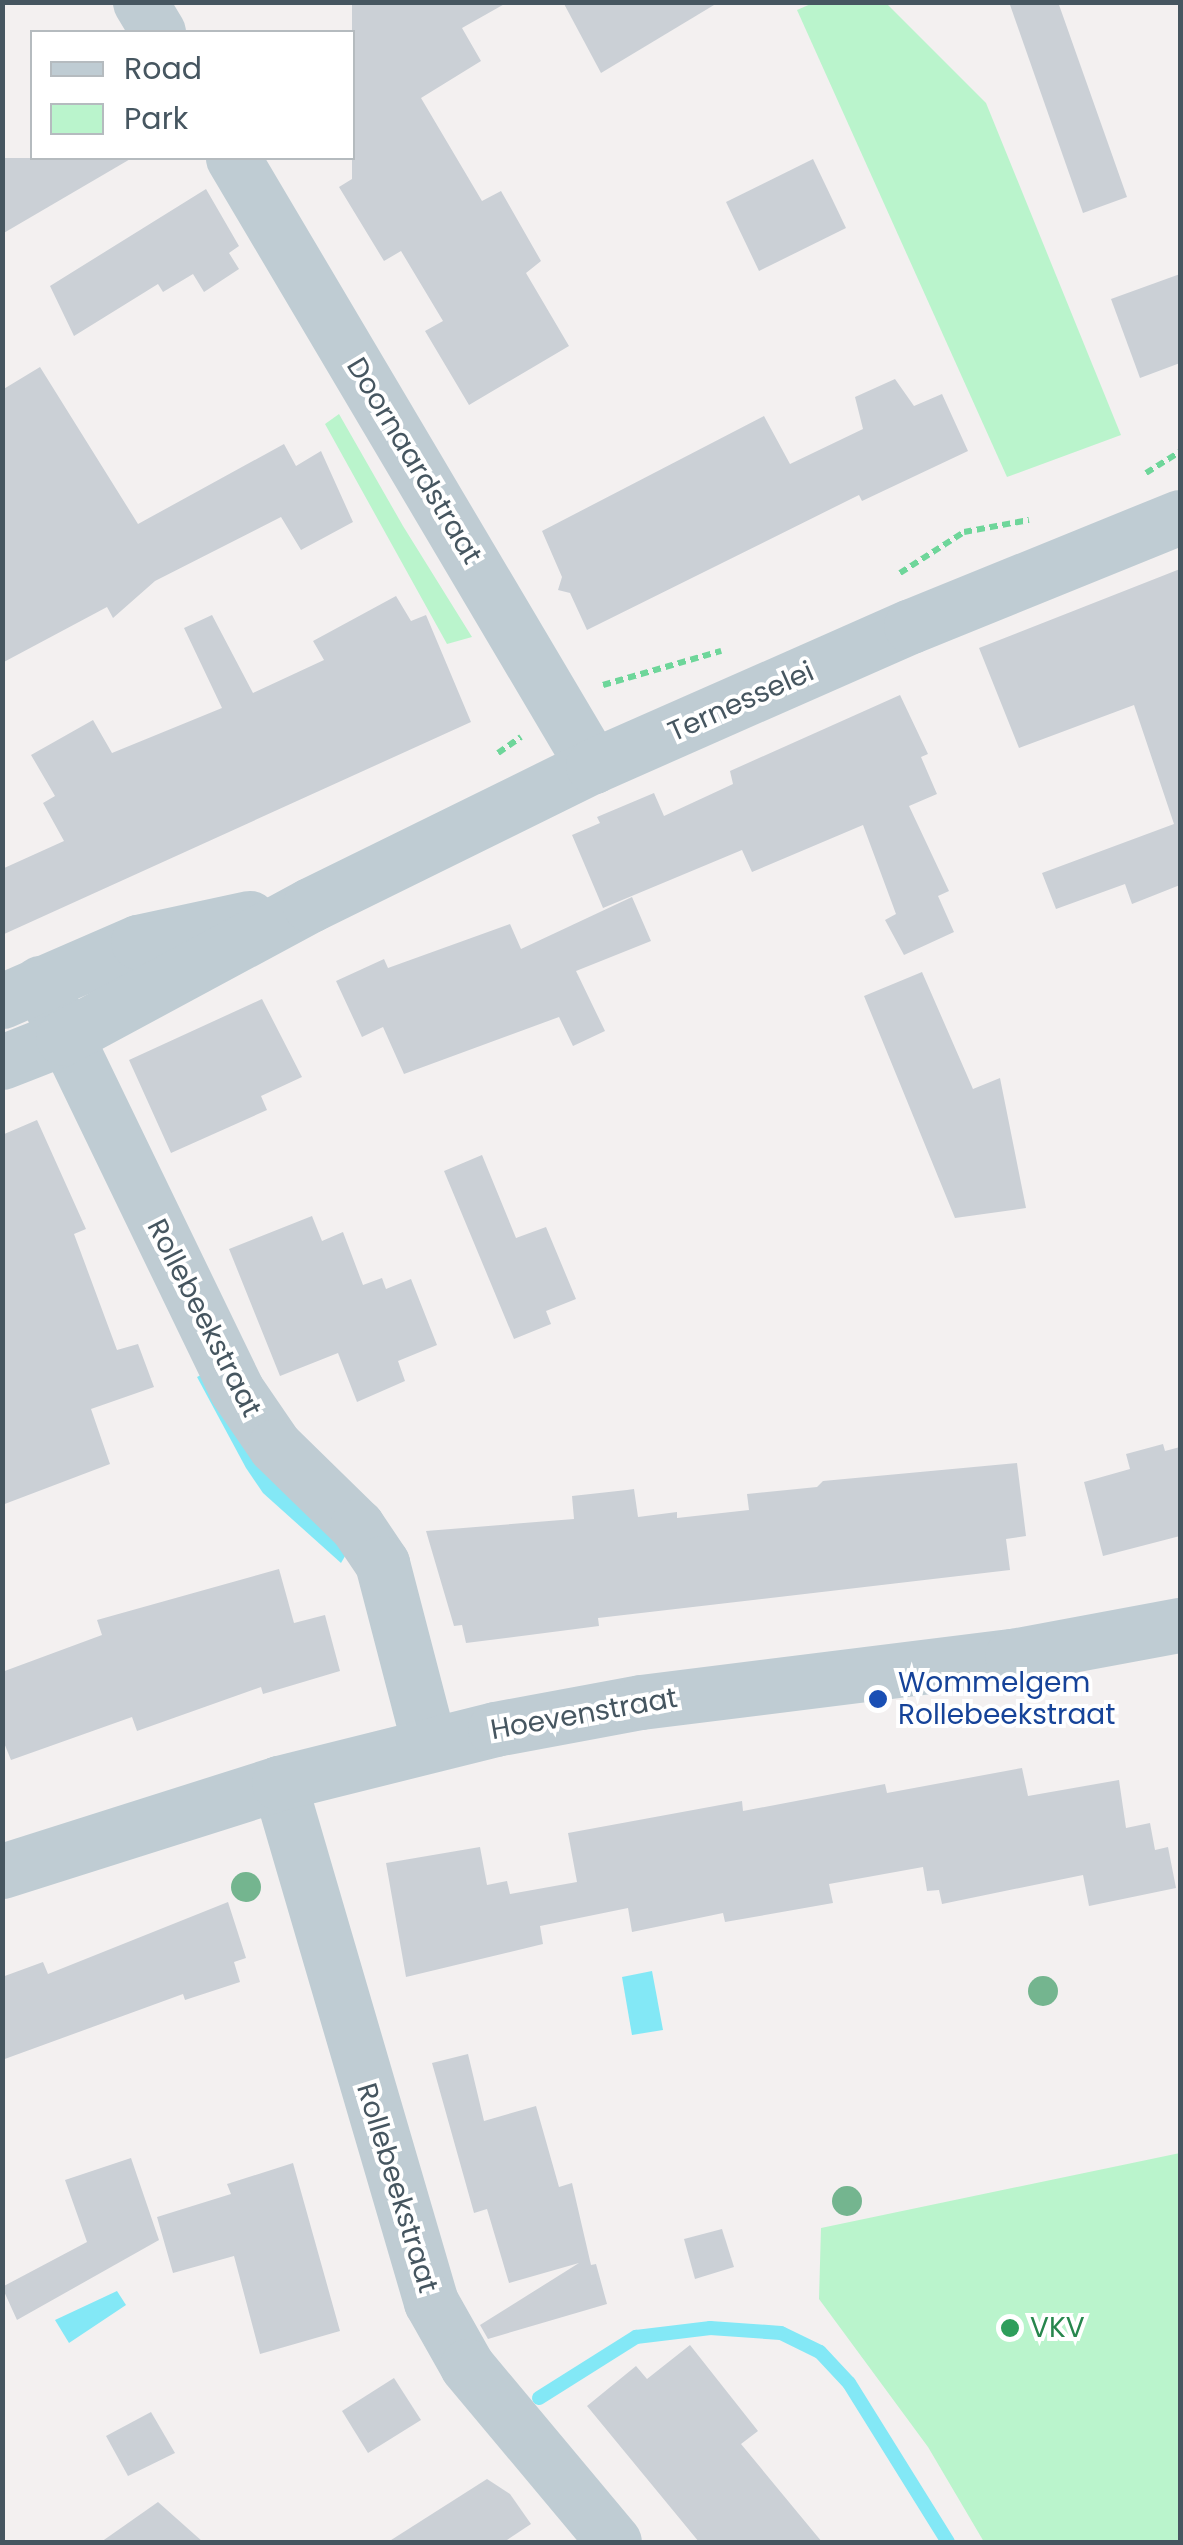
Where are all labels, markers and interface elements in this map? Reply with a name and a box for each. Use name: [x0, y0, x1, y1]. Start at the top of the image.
legend: [30, 30, 355, 160]
text: Road: [124, 47, 202, 90]
text: Park: [124, 97, 188, 140]
street label: Doornaardstraat: [339, 352, 489, 570]
street label: Ternesselei: [663, 655, 819, 749]
street label: Rollebeekstraat: [140, 1213, 268, 1423]
place label: Wommelgem Rollebeekstraat: [898, 1666, 1115, 1732]
street label: Hoevenstraat: [488, 1681, 680, 1747]
marker: Wommelgem Rollebeekstraat: [867, 1688, 889, 1710]
street label: Rollebeekstraat: [349, 2079, 445, 2297]
place label: VKV: [1030, 2311, 1085, 2345]
marker: VKV: [999, 2317, 1021, 2339]

